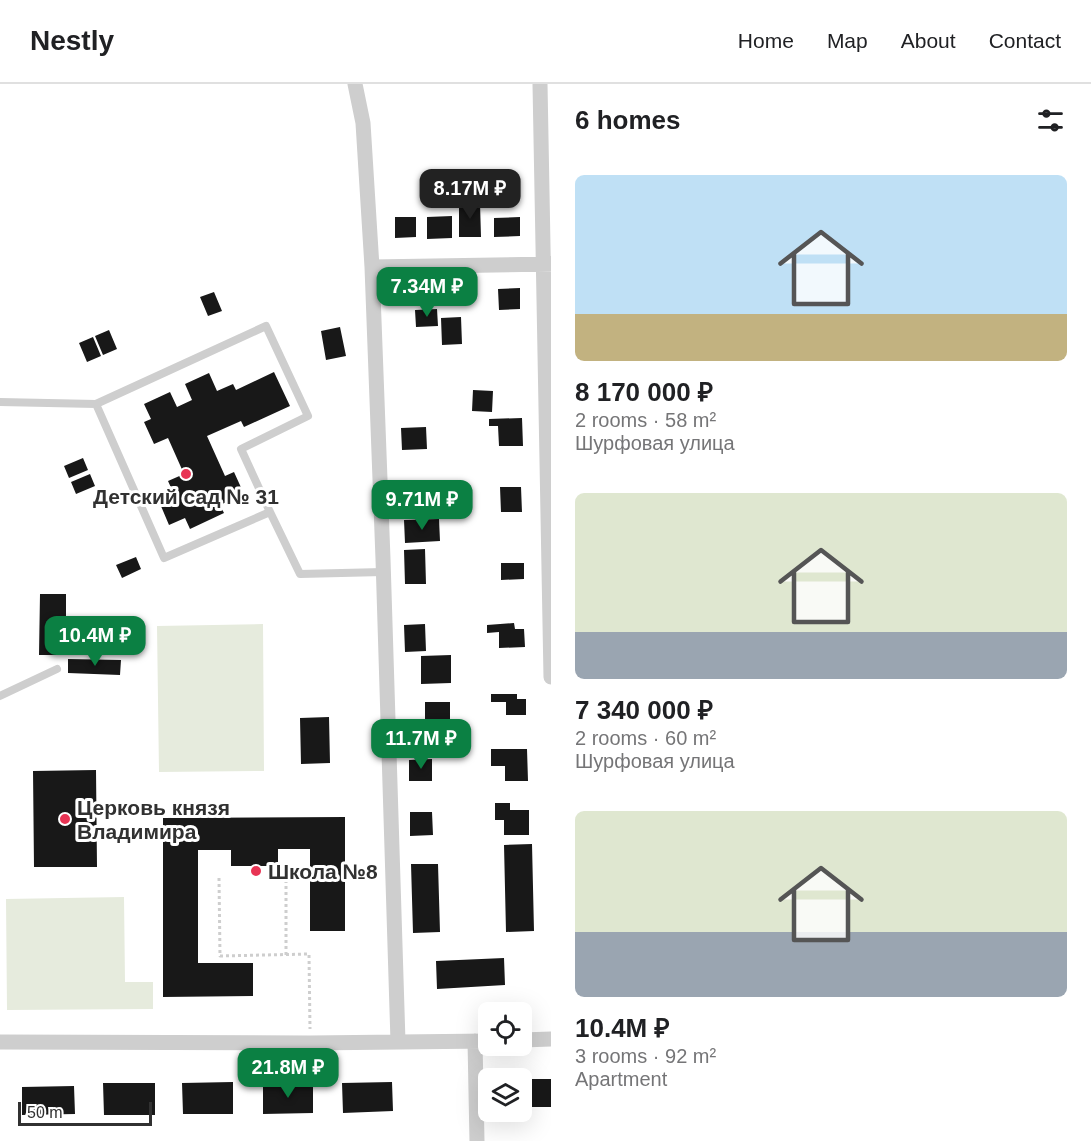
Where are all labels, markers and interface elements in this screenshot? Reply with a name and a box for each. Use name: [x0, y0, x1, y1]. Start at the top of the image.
text: Nestly: [30, 25, 114, 56]
text: Home: [738, 29, 794, 52]
text: Map: [827, 29, 868, 52]
text: About: [901, 29, 956, 52]
text: Contact: [989, 29, 1061, 52]
icon: filters: [1034, 104, 1067, 137]
text: 6 homes: [575, 105, 681, 135]
pin: 8.17M ₽: [415, 169, 525, 220]
text: 8.17M ₽: [434, 177, 506, 199]
icon: home: [767, 214, 875, 322]
pin: 7.34M ₽: [372, 267, 482, 318]
text: 7.34M ₽: [391, 275, 463, 297]
text: 8 170 000 ₽: [575, 377, 713, 407]
text: 2 rooms · 58 m²: [575, 409, 716, 431]
text: Шурфовая улица: [575, 432, 735, 454]
marker: Детский сад № 31: [179, 467, 193, 481]
pin: 9.71M ₽: [367, 480, 477, 531]
place label: Детский сад № 31: [93, 485, 279, 508]
text: 9.71M ₽: [386, 488, 458, 510]
icon: home: [767, 532, 875, 640]
pin: 10.4M ₽: [40, 616, 150, 667]
text: 10.4M ₽: [59, 624, 131, 646]
text: 7 340 000 ₽: [575, 695, 713, 725]
pin: 11.7M ₽: [366, 719, 476, 770]
text: 11.7M ₽: [385, 727, 457, 749]
text: 2 rooms · 60 m²: [575, 727, 716, 749]
text: Шурфовая улица: [575, 750, 735, 772]
place label: Церковь князя Владимира: [77, 796, 230, 843]
marker: Церковь князя Владимира: [58, 812, 72, 826]
icon: home: [767, 850, 875, 958]
place label: Школа №8: [268, 860, 378, 883]
marker: Школа №8: [249, 864, 263, 878]
map controls: [478, 1002, 532, 1122]
button: locate: [478, 1002, 532, 1056]
text: 10.4M ₽: [575, 1013, 670, 1043]
text: 3 rooms · 92 m²: [575, 1045, 716, 1067]
pin: 21.8M ₽: [233, 1048, 343, 1099]
text: 21.8M ₽: [252, 1056, 324, 1078]
button: layers: [478, 1068, 532, 1122]
text: Apartment: [575, 1068, 667, 1090]
scale bar: [18, 1099, 152, 1126]
text: 50 m: [27, 1104, 63, 1121]

